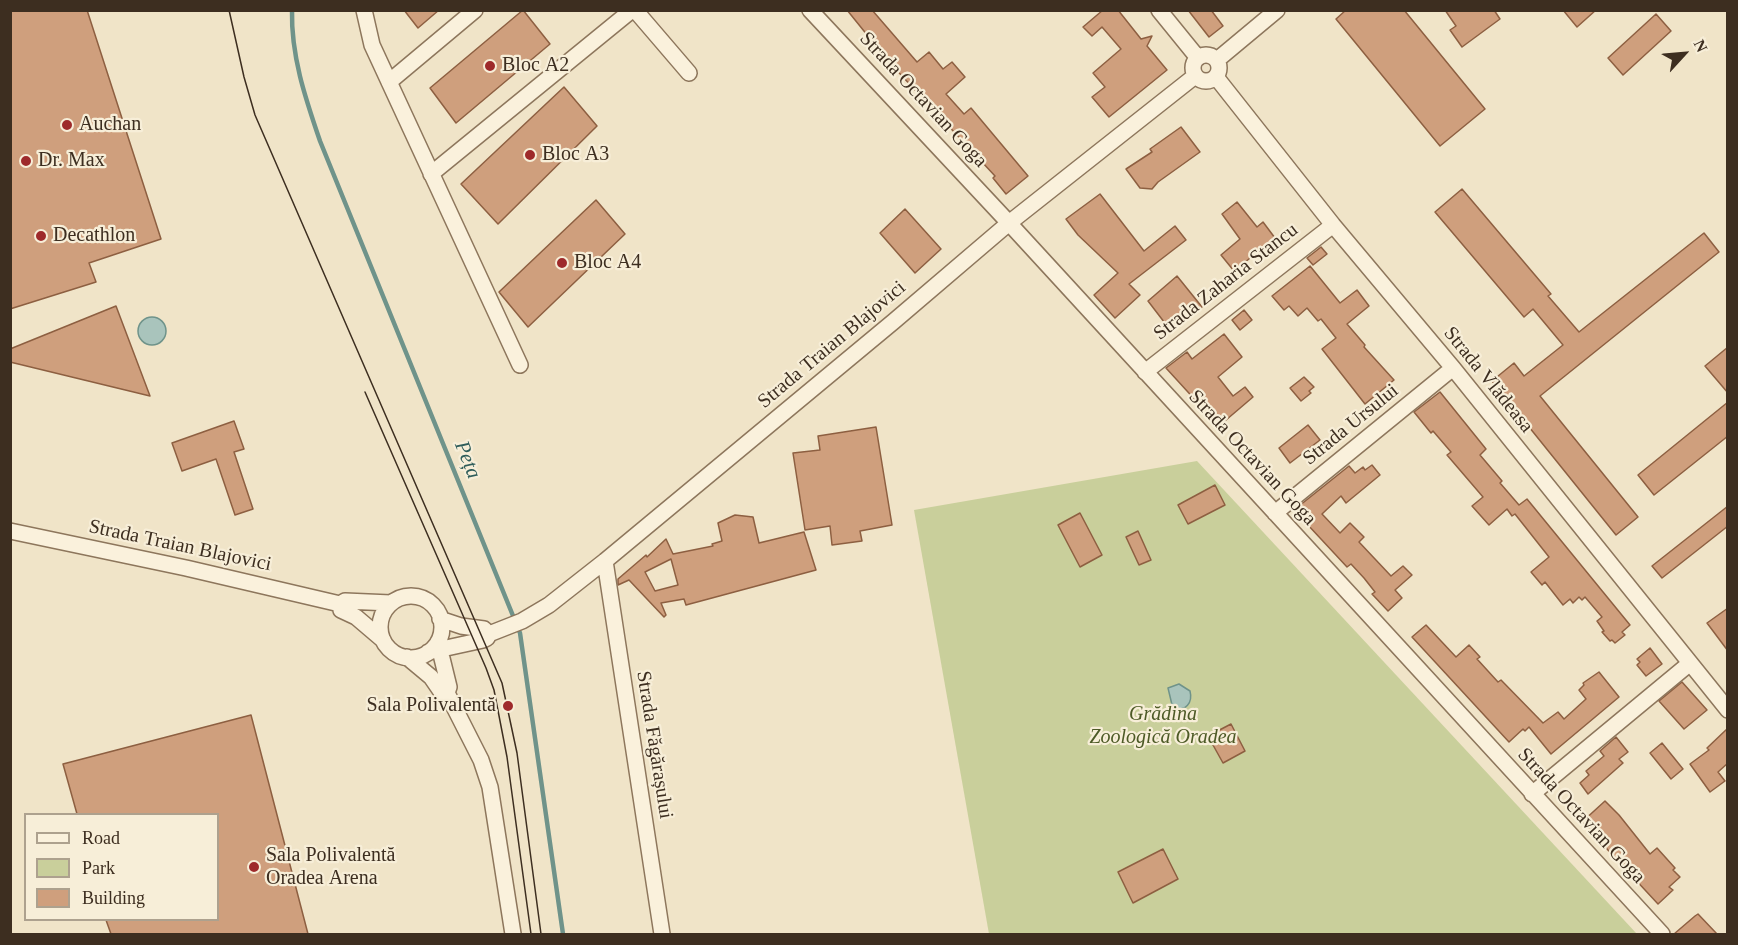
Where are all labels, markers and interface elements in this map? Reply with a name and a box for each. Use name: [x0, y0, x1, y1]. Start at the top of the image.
north arrow: [1654, 24, 1714, 84]
street label: Strada Octavian Goga: [854, 27, 992, 173]
text: N: [1690, 37, 1711, 55]
place label: Bloc A2: [502, 54, 569, 78]
marker: Bloc A2: [483, 59, 497, 73]
place label: Auchan: [79, 113, 141, 137]
marker: Auchan: [60, 118, 74, 132]
place label: Bloc A3: [542, 143, 609, 167]
marker: Bloc A3: [523, 148, 537, 162]
place label: Dr. Max: [38, 149, 105, 173]
marker: Dr. Max: [19, 154, 33, 168]
street label: Strada Zaharia Stancu: [1149, 218, 1303, 346]
place label: Decathlon: [53, 224, 135, 248]
marker: Decathlon: [34, 229, 48, 243]
place label: Bloc A4: [574, 251, 641, 275]
marker: Bloc A4: [555, 256, 569, 270]
street label: Strada Traian Blajovici: [753, 276, 911, 414]
street label: Strada Vlădeasa: [1438, 322, 1538, 438]
street label: Strada Ursului: [1298, 379, 1404, 471]
street label: Strada Octavian Goga: [1183, 385, 1321, 531]
water label: Peța: [448, 437, 486, 483]
street label: Strada Traian Blajovici: [87, 515, 273, 577]
street label: Strada Făgărașului: [630, 669, 678, 821]
place label: Sala Polivalentă: [367, 694, 496, 718]
marker: Sala Polivalentă: [501, 699, 515, 713]
park label: Grădina Zoologică Oradea: [1089, 703, 1237, 750]
street label: Strada Octavian Goga: [1512, 743, 1650, 889]
legend: [24, 813, 219, 921]
text: Road: [82, 828, 120, 848]
place label: Sala Polivalentă Oradea Arena: [266, 844, 395, 891]
text: Park: [82, 858, 115, 878]
marker: Sala Polivalentă Oradea Arena: [247, 860, 261, 874]
text: Building: [82, 888, 145, 908]

